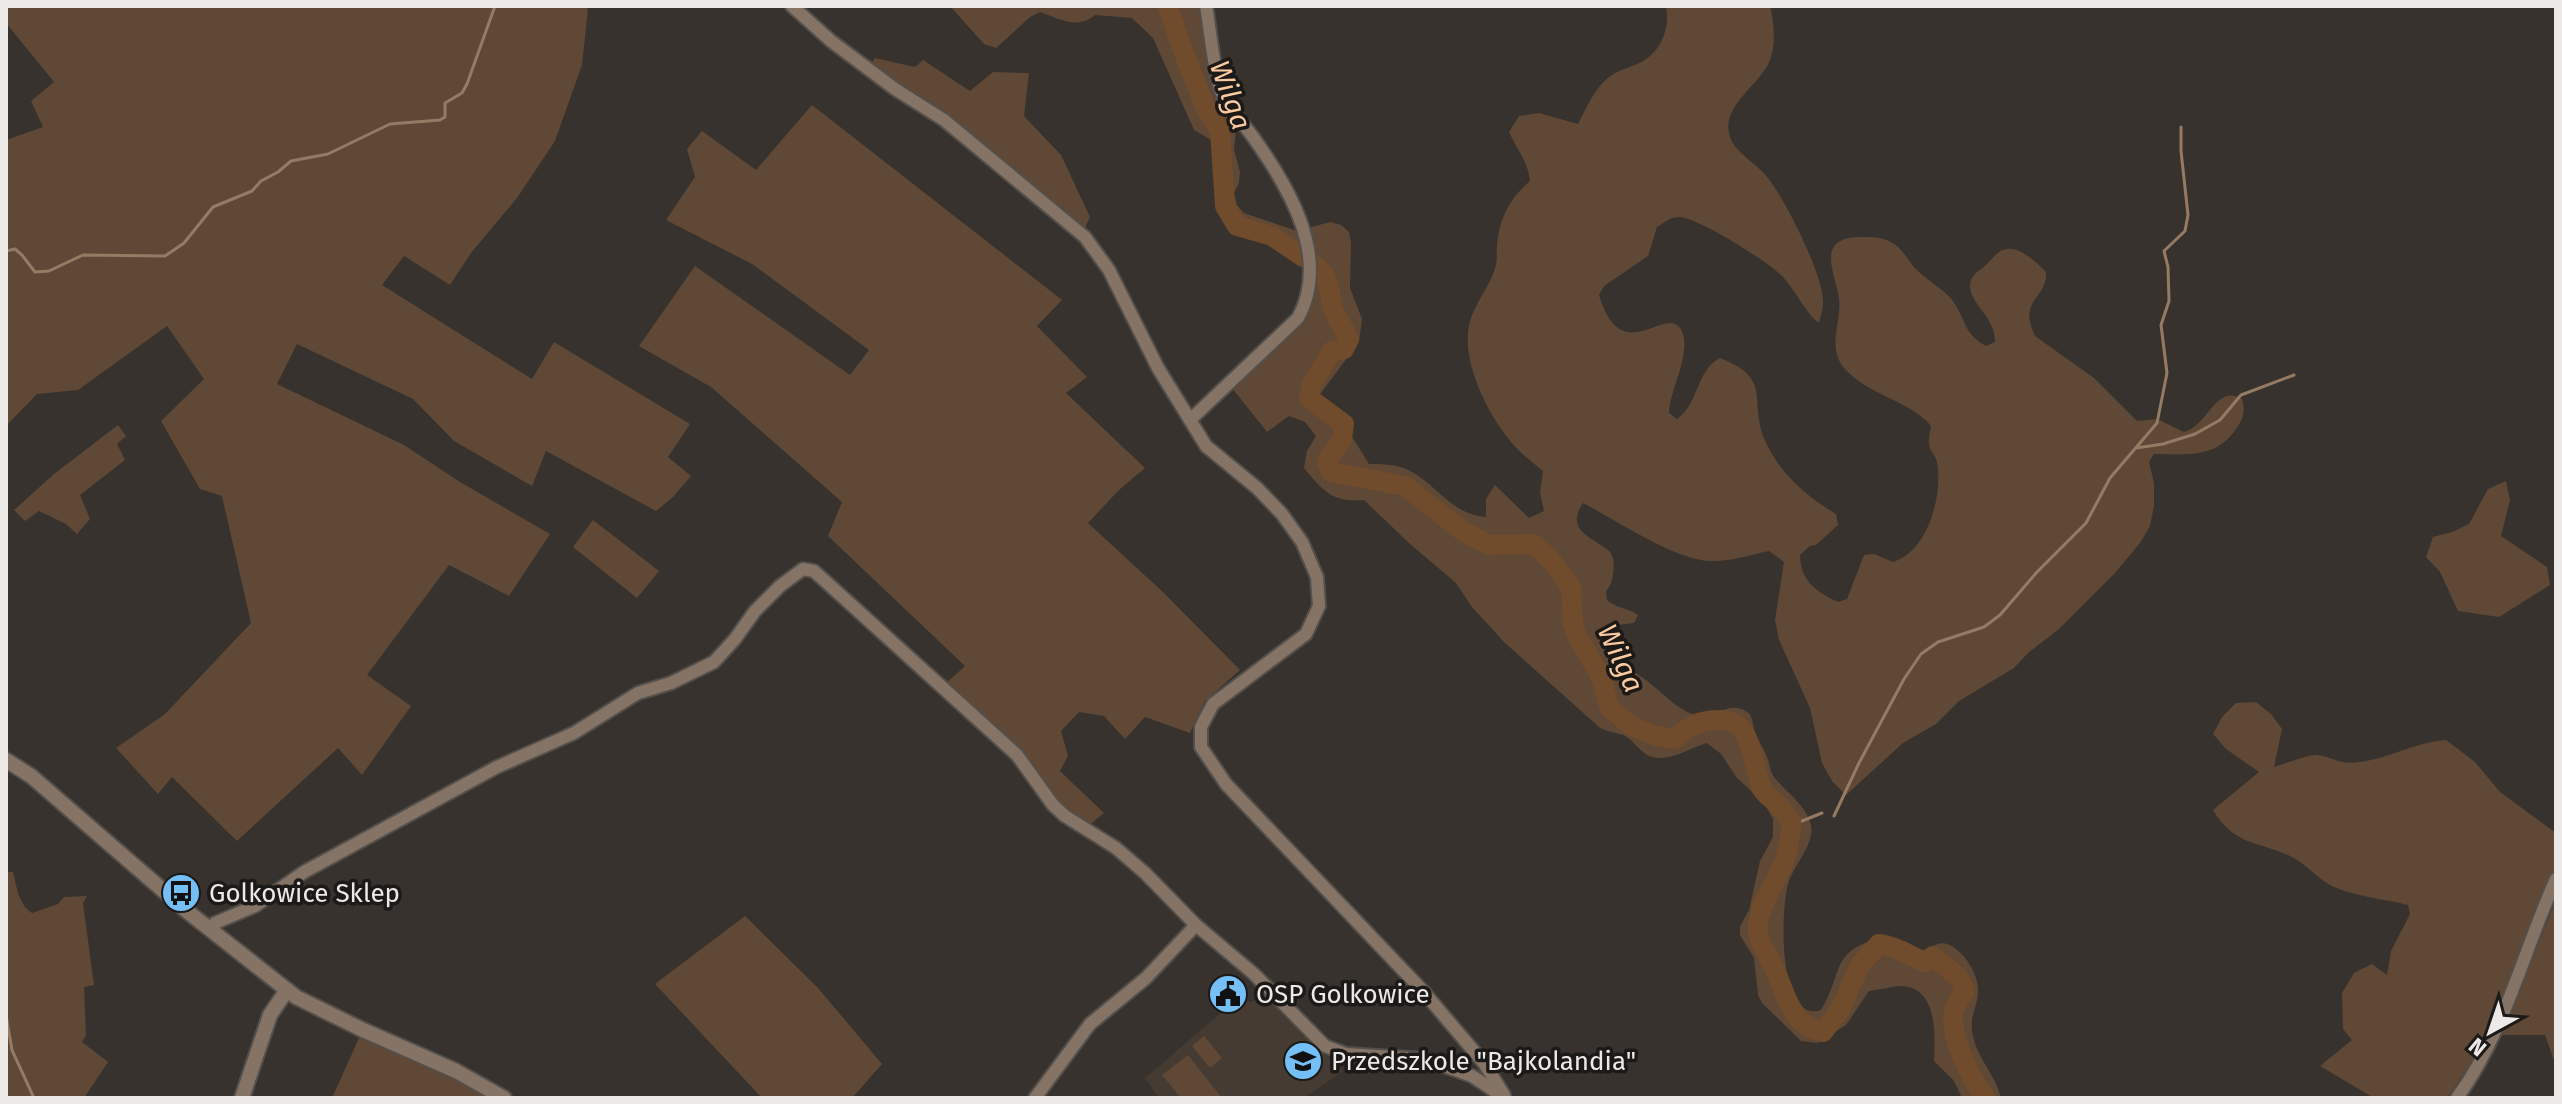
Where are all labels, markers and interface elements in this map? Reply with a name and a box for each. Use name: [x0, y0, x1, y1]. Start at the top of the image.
water label: Wilga: [1203, 56, 1258, 134]
water label: Wilga: [1591, 619, 1650, 697]
bus stop icon: Golkowice Sklep: [160, 872, 202, 914]
place label: Golkowice Sklep: [209, 878, 400, 909]
public building icon: OSP Golkowice: [1207, 973, 1249, 1015]
place label: OSP Golkowice: [1256, 979, 1430, 1010]
north arrow: [2450, 992, 2530, 1072]
text: N: [2463, 1032, 2492, 1062]
school or university icon: Przedszkole "Bajkolandia": [1282, 1040, 1324, 1082]
place label: Przedszkole "Bajkolandia": [1331, 1046, 1636, 1077]

